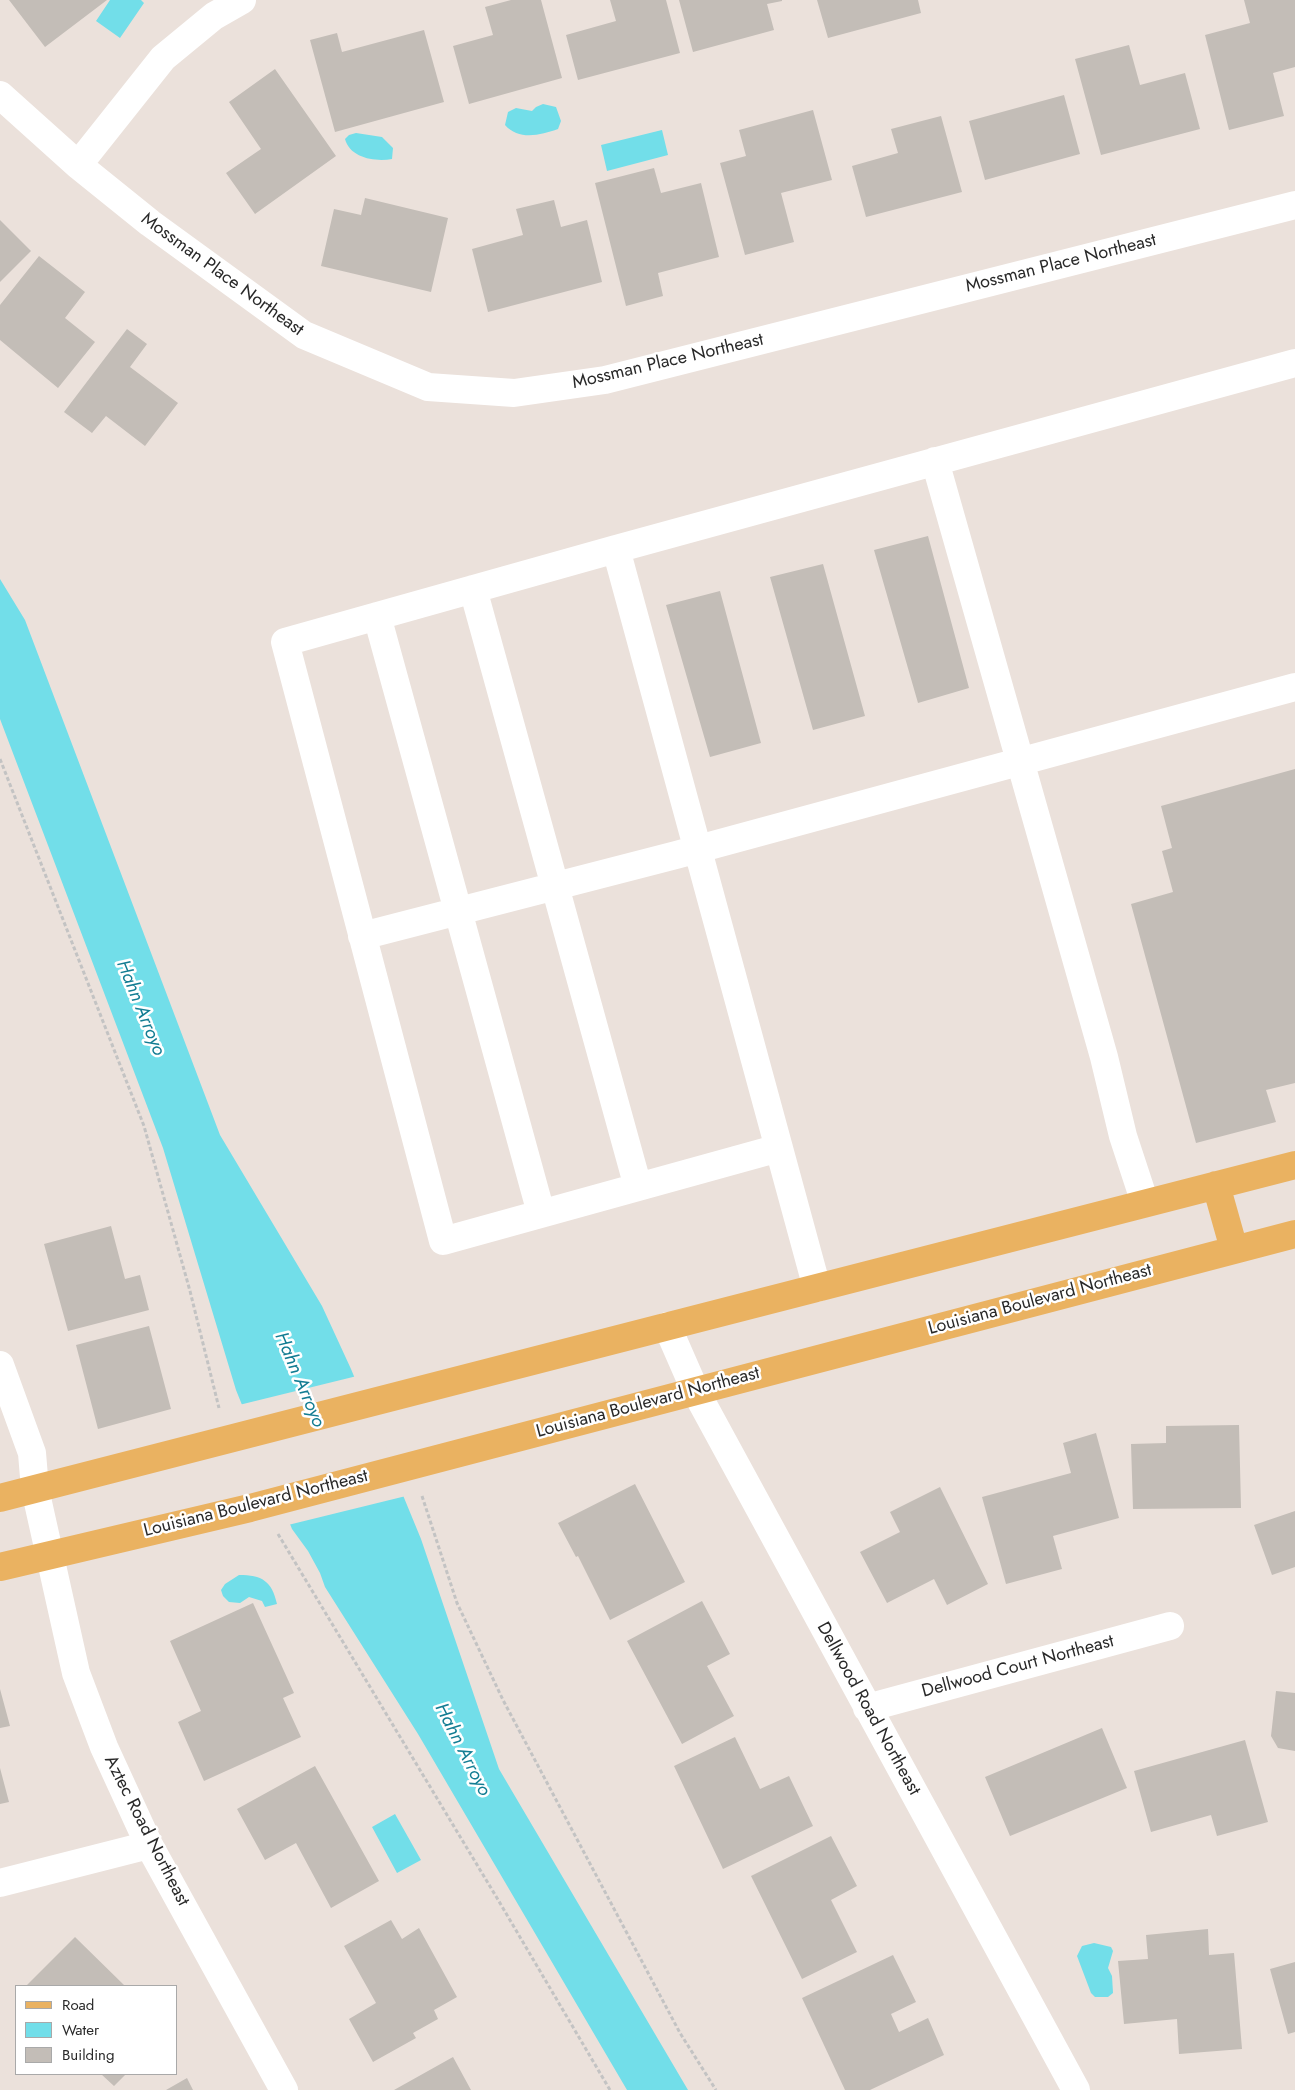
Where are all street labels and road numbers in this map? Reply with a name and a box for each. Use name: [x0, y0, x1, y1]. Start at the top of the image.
street label: Mossman Place Northeast: [137, 209, 307, 341]
street label: Mossman Place Northeast: [963, 230, 1159, 298]
street label: Mossman Place Northeast: [570, 329, 766, 395]
street label: Louisiana Boulevard Northeast: [926, 1260, 1154, 1340]
street label: Louisiana Boulevard Northeast: [534, 1363, 762, 1443]
street label: Louisiana Boulevard Northeast: [142, 1466, 370, 1542]
street label: Dellwood Road Northeast: [811, 1619, 925, 1799]
street label: Dellwood Court Northeast: [920, 1631, 1116, 1703]
street label: Aztec Road Northeast: [99, 1752, 193, 1910]

